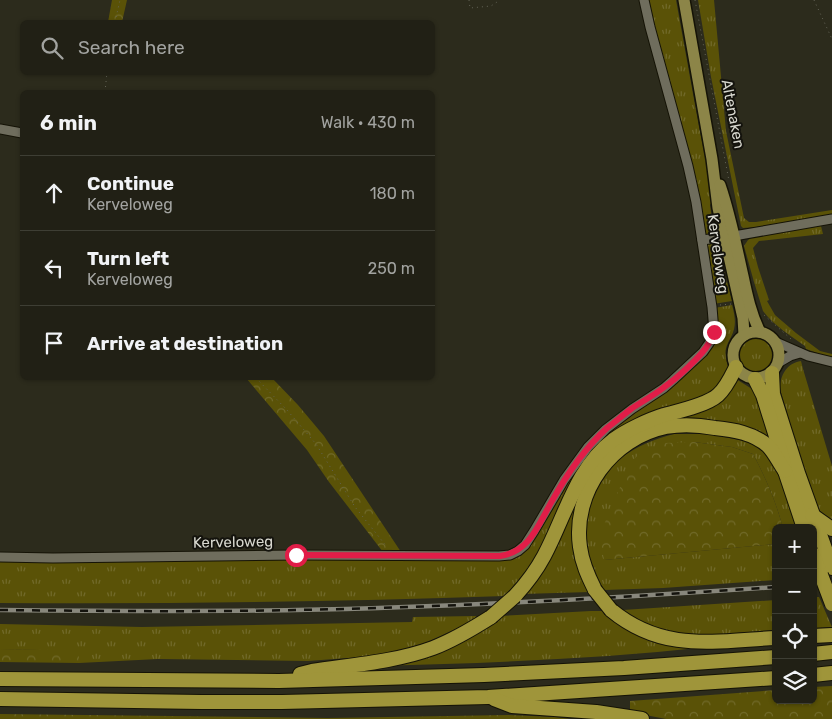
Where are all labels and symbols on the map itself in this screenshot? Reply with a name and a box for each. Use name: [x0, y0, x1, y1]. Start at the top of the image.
street label: Altenaken: [717, 78, 749, 150]
street label: Kerveloweg: [703, 213, 733, 295]
route end: [703, 321, 726, 344]
street label: Kerveloweg: [193, 532, 273, 552]
route start: [285, 544, 308, 567]

